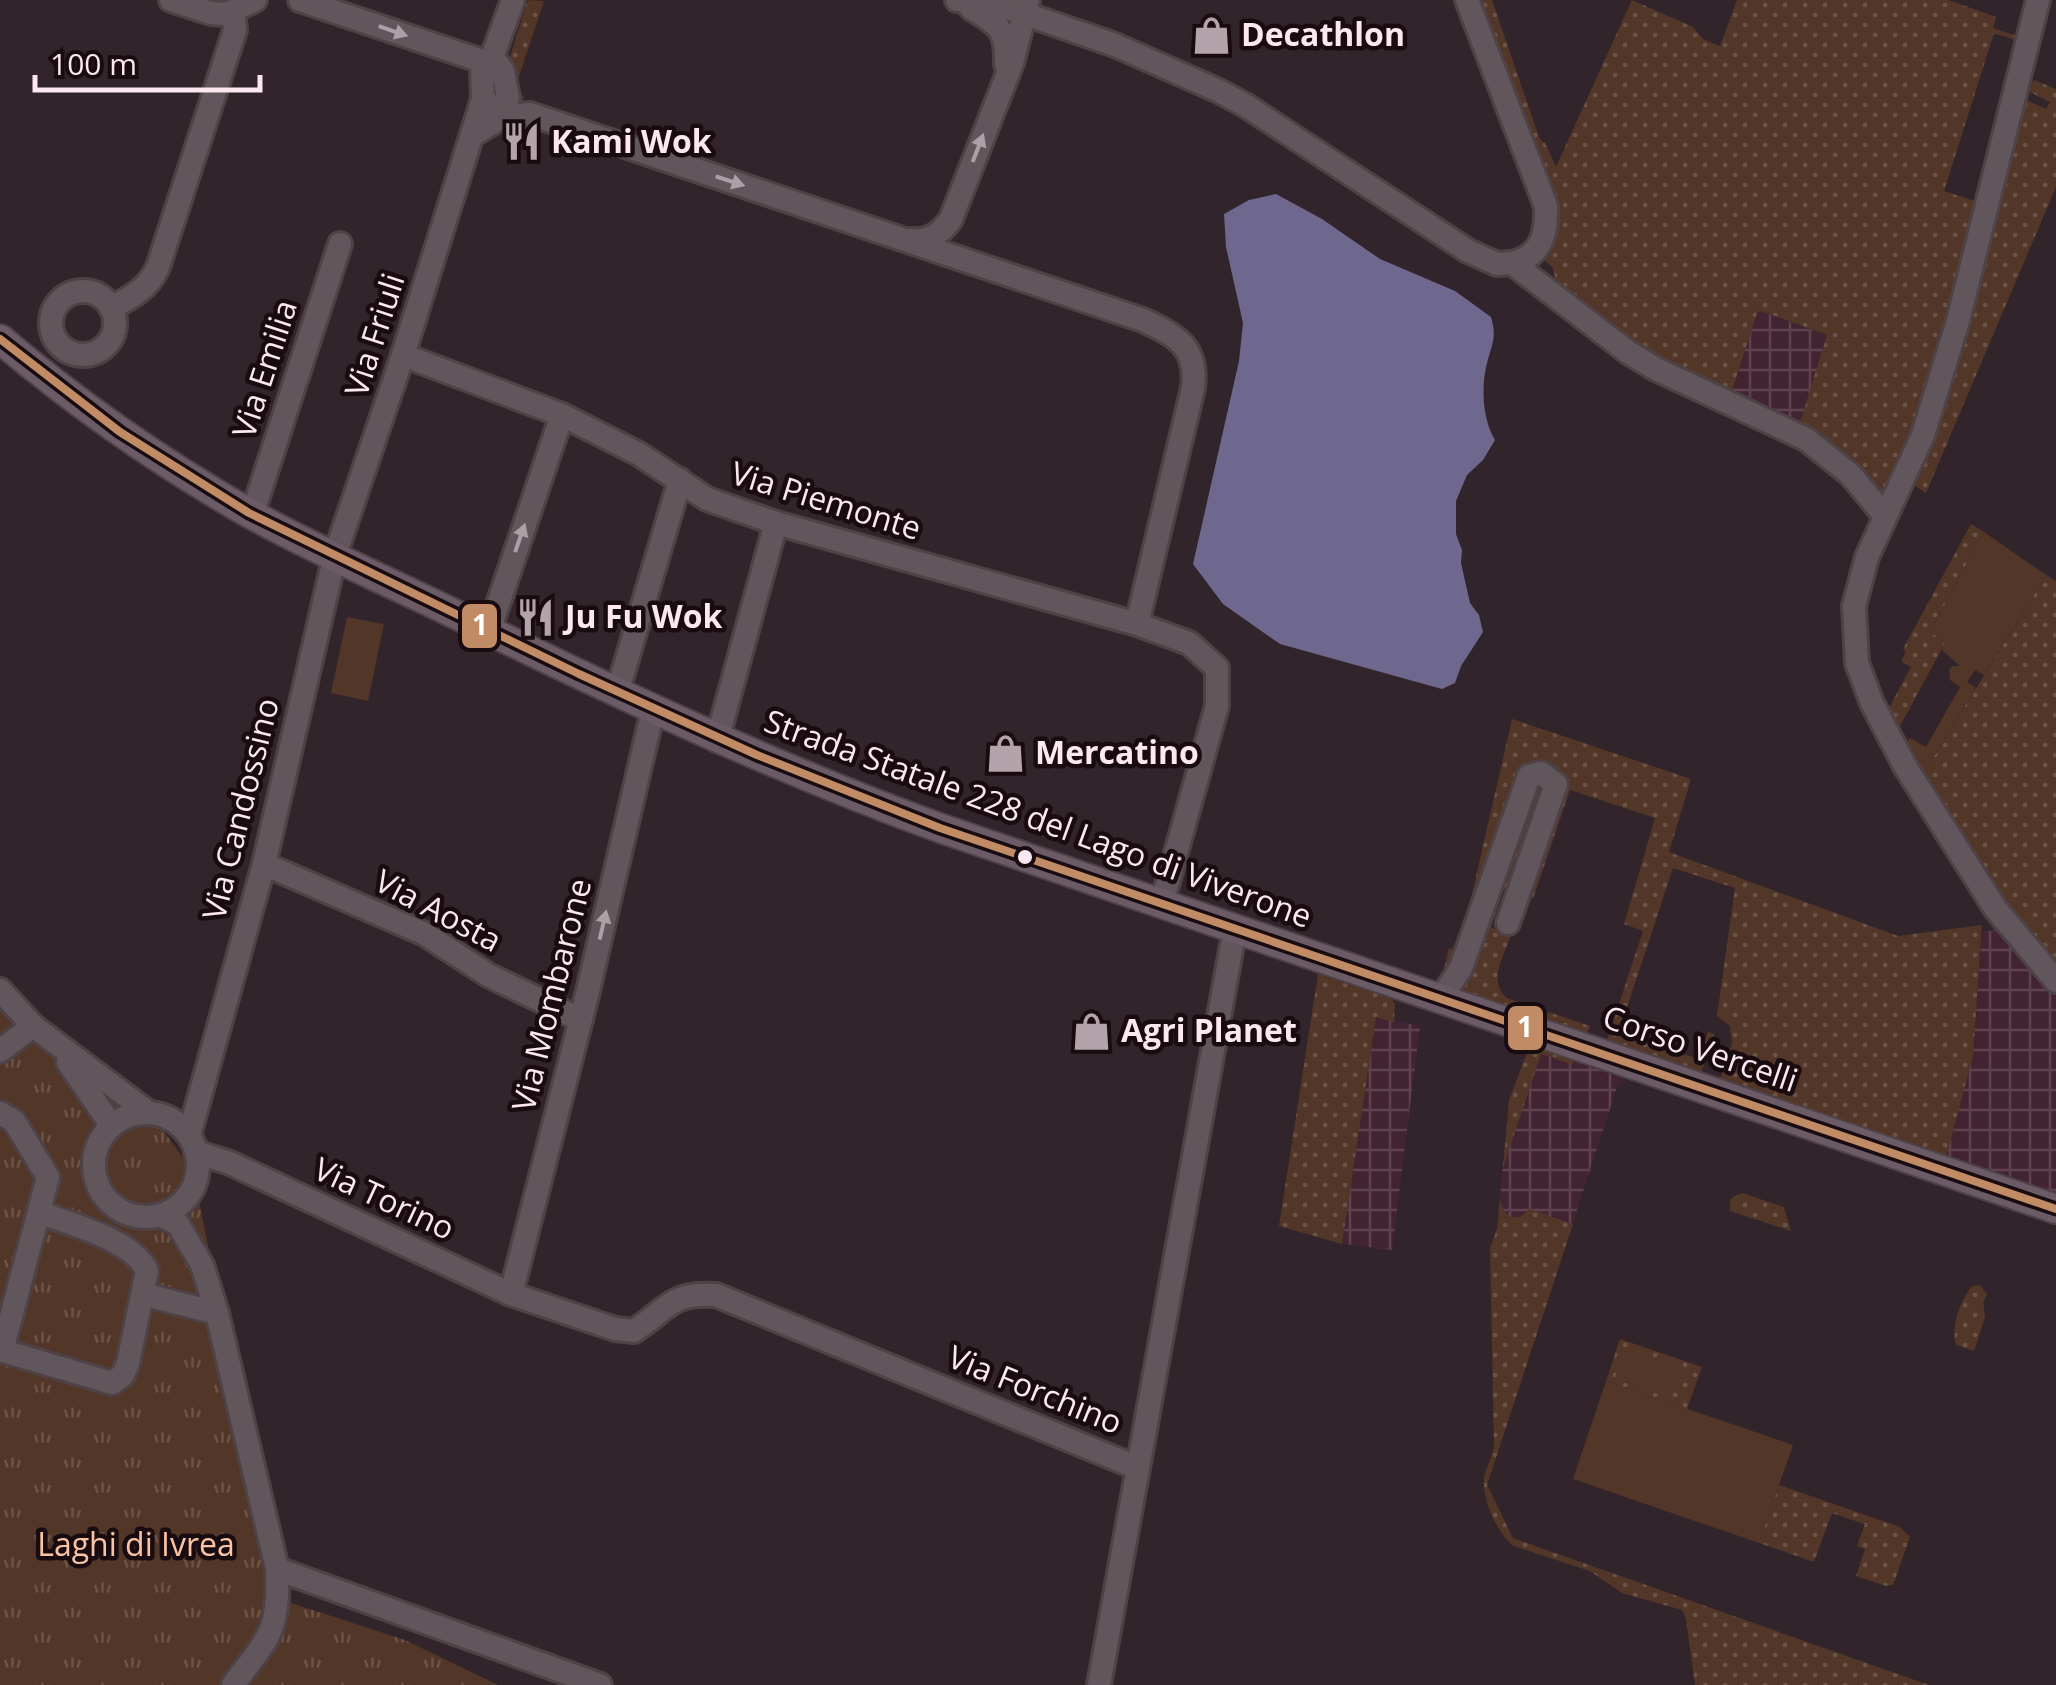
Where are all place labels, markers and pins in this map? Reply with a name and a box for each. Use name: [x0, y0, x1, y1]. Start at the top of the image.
place label: Decathlon: [1241, 12, 1405, 55]
shop icon: Decathlon: [1190, 14, 1232, 56]
place label: Kami Wok: [551, 119, 712, 162]
restaurant icon: Kami Wok: [500, 121, 542, 163]
place label: Ju Fu Wok: [562, 594, 723, 637]
restaurant icon: Ju Fu Wok: [514, 596, 556, 638]
place label: Mercatino: [1035, 730, 1199, 773]
shop icon: Mercatino: [984, 732, 1026, 774]
unlabelled marker: [1015, 847, 1035, 867]
place label: Agri Planet: [1121, 1008, 1297, 1051]
shop icon: Agri Planet: [1070, 1010, 1112, 1052]

